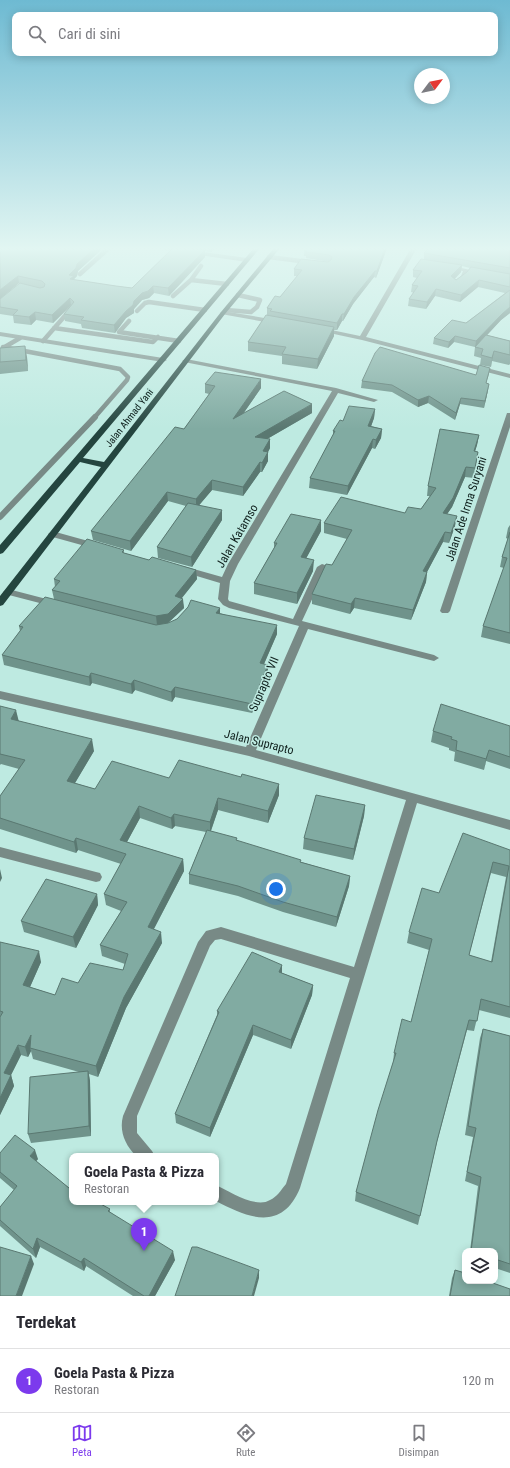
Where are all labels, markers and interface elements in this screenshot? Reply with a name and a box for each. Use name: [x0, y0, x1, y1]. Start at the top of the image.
search box: [12, 12, 498, 56]
icon: search: [26, 23, 48, 45]
text: Cari di sini: [58, 25, 120, 43]
north arrow: [414, 68, 450, 104]
street label: Jalan Ahmad Yani: [103, 387, 155, 449]
street label: Jalan Ade Irma Suryani: [442, 455, 490, 563]
street label: Jalan Katamso: [213, 502, 261, 570]
street label: Suprapto VII: [246, 655, 282, 713]
street label: Jalan Suprapto: [223, 727, 295, 757]
your location: [266, 879, 286, 899]
popup: [69, 1153, 219, 1205]
text: Goela Pasta & Pizza: [84, 1163, 204, 1181]
text: Restoran: [84, 1181, 129, 1196]
pin: 1: [131, 1218, 157, 1251]
map controls: [462, 1248, 498, 1284]
button: layers: [462, 1248, 498, 1284]
text: Terdekat: [16, 1312, 76, 1332]
text: Goela Pasta & Pizza: [54, 1364, 174, 1382]
text: 1: [26, 1373, 32, 1388]
text: 120 m: [462, 1373, 494, 1388]
text: Restoran: [54, 1382, 99, 1397]
tab: Peta: [71, 1422, 93, 1459]
tab: Rute: [235, 1422, 257, 1459]
tab: Disimpan: [398, 1422, 439, 1459]

